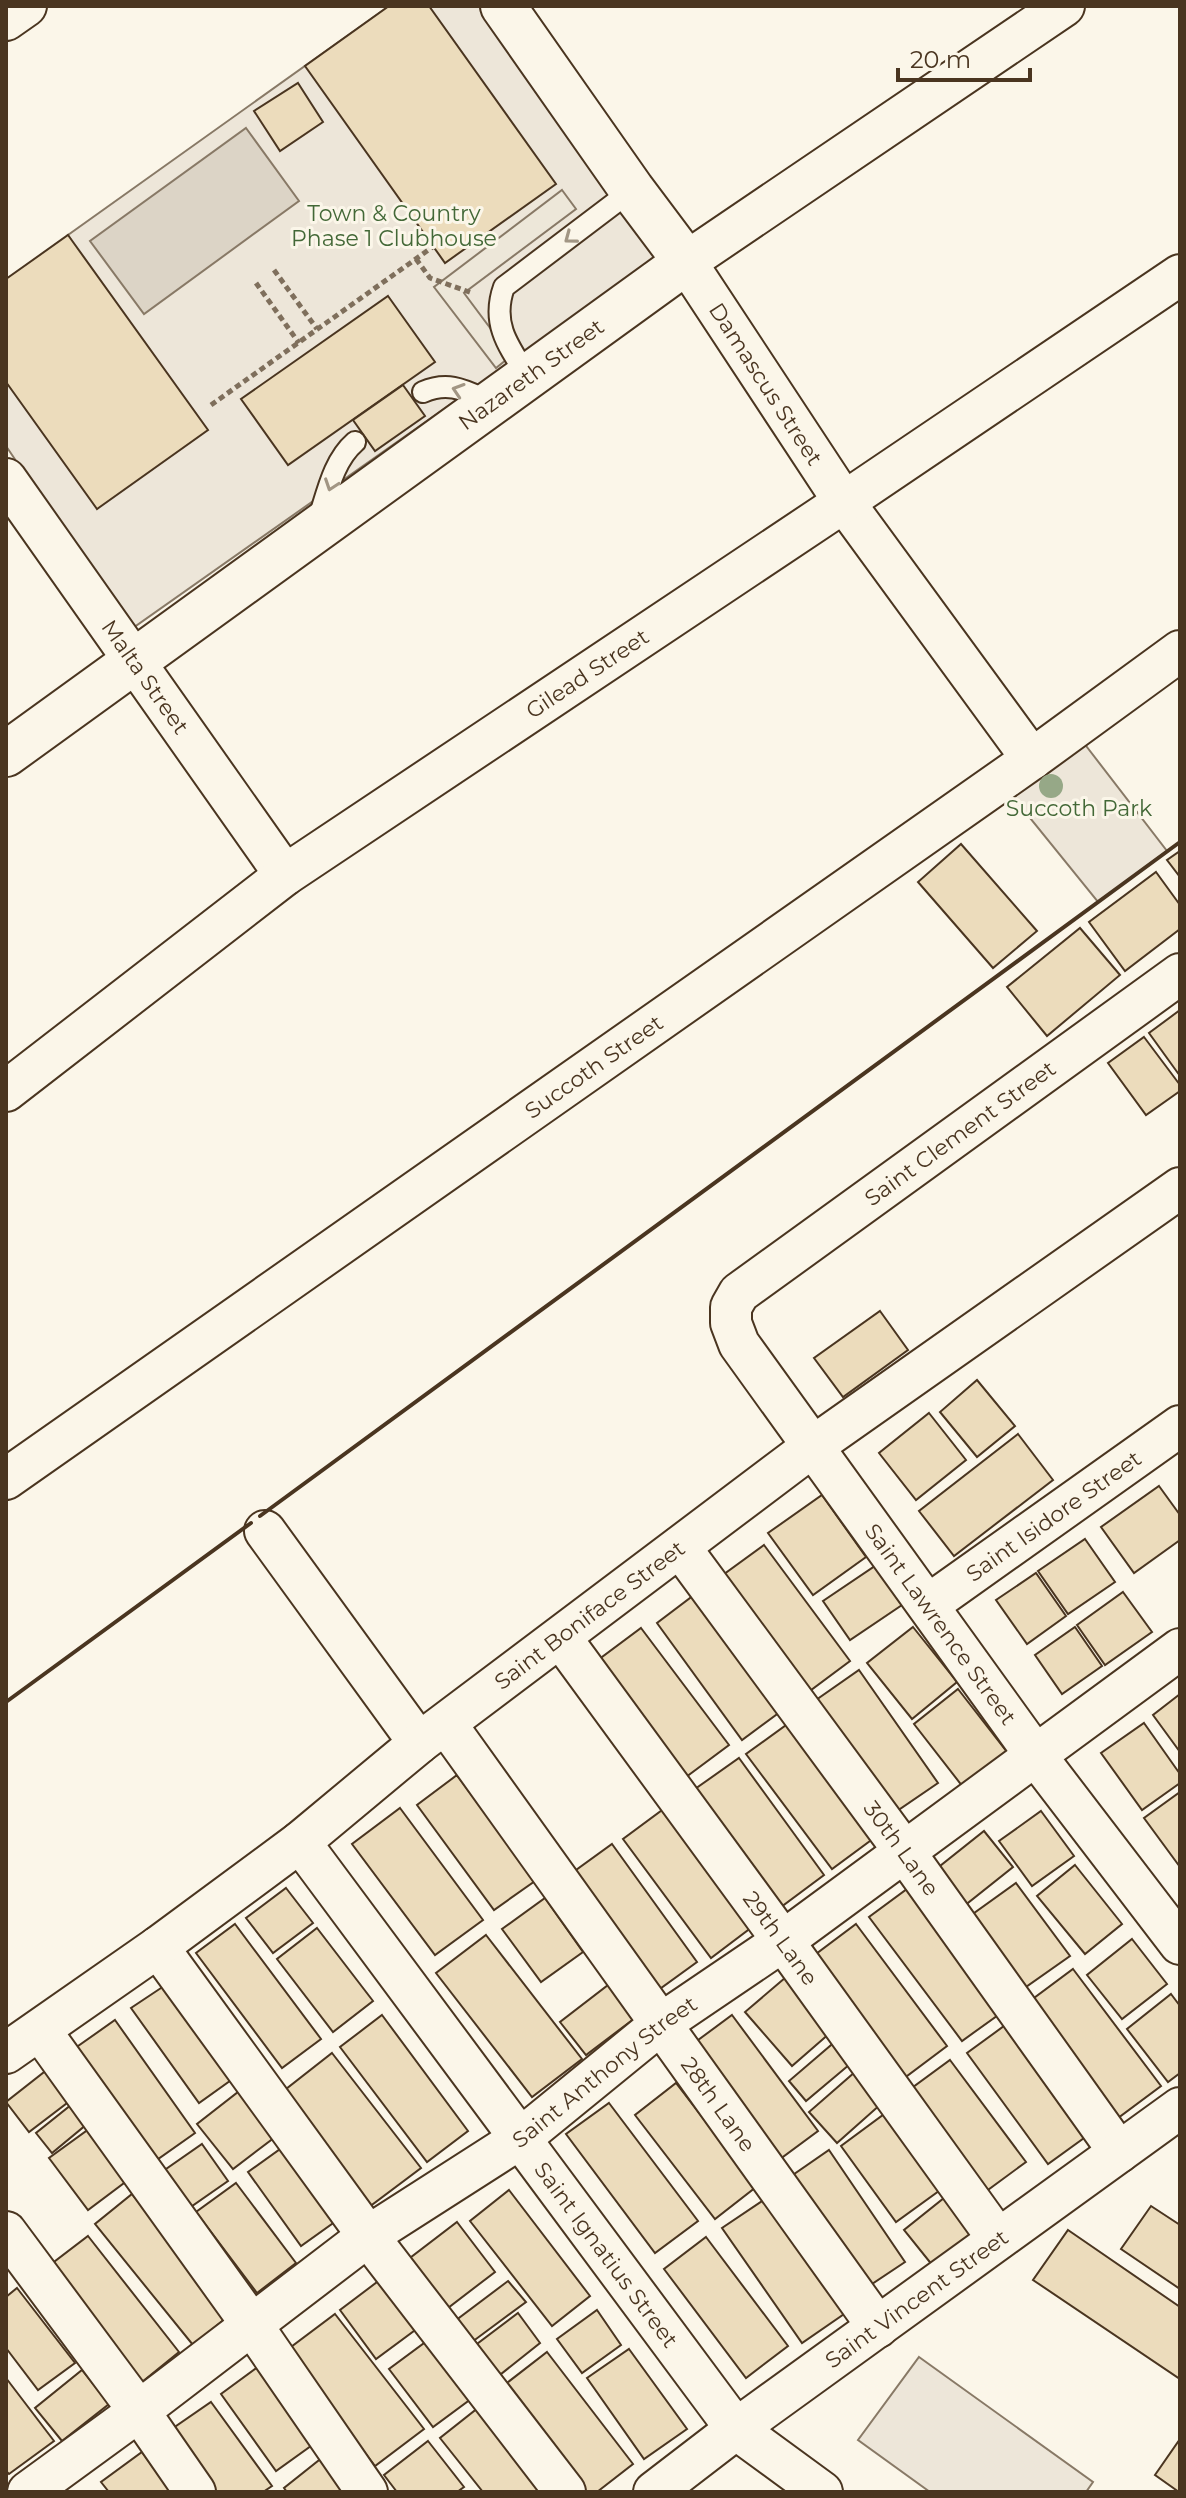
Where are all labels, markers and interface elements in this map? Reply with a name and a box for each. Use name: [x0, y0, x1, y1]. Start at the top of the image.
scale bar: [898, 32, 1030, 82]
text: 20 m: [910, 45, 971, 74]
park label: Town & Country Phase 1 Clubhouse: [291, 200, 497, 252]
one-way arrow: [564, 228, 578, 242]
street label: Damascus Street: [703, 298, 828, 471]
street label: Nazareth Street: [453, 313, 609, 436]
one-way arrow: [452, 383, 466, 399]
one-way arrow: [324, 477, 340, 491]
street label: Malta Street: [95, 615, 194, 740]
street label: Gilead Street: [521, 623, 654, 724]
park label: Succoth Park: [1006, 795, 1153, 822]
street label: Succoth Street: [520, 1009, 668, 1125]
street label: Saint Clement Street: [860, 1055, 1061, 1212]
street label: Saint Isidore Street: [961, 1445, 1147, 1588]
street label: Saint Lawrence Street: [859, 1518, 1022, 1730]
street label: Saint Boniface Street: [489, 1535, 690, 1695]
street label: 30th Lane: [858, 1796, 945, 1901]
street label: 29th Lane: [737, 1886, 824, 1991]
street label: Saint Anthony Street: [507, 1990, 702, 2154]
street label: 28th Lane: [675, 2052, 761, 2157]
street label: Saint Ignatius Street: [528, 2157, 684, 2353]
street label: Saint Vincent Street: [820, 2224, 1014, 2374]

